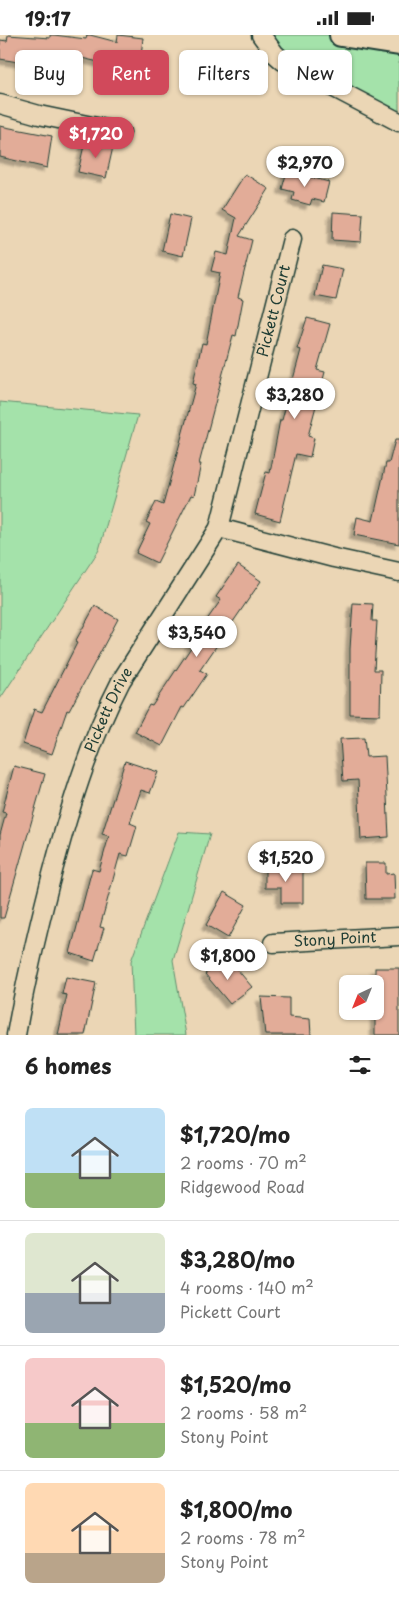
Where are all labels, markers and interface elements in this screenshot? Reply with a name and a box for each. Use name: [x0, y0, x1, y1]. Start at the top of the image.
text: 19:17: [25, 4, 71, 32]
chip: Buy: [15, 50, 83, 95]
chip: Rent: [93, 50, 169, 95]
chip: Filters: [179, 50, 268, 95]
chip: New: [278, 50, 352, 95]
pin: $1,720: [55, 117, 137, 159]
text: $1,720: [69, 121, 123, 145]
pin: $2,970: [264, 145, 346, 188]
text: $2,970: [277, 150, 333, 174]
street label: Pickett Court: [250, 262, 295, 359]
pin: $3,280: [254, 377, 336, 420]
text: $3,280: [266, 382, 324, 406]
pin: $3,540: [156, 615, 238, 658]
text: $3,540: [168, 620, 226, 644]
street label: Pickett Drive: [78, 662, 137, 755]
pin: $1,520: [245, 841, 327, 883]
text: $1,520: [259, 845, 313, 869]
street label: Stony Point: [293, 924, 377, 952]
pin: $1,800: [187, 939, 269, 981]
text: $1,800: [200, 943, 256, 967]
north arrow: [339, 975, 384, 1020]
map controls: [339, 975, 384, 1020]
text: 6 homes: [25, 1049, 111, 1081]
icon: filters: [346, 1051, 374, 1079]
text: $1,720/mo: [180, 1118, 290, 1150]
icon: home: [65, 1128, 125, 1188]
text: 2 rooms · 70 m²: [180, 1150, 307, 1174]
text: Ridgewood Road: [180, 1174, 305, 1198]
text: $3,280/mo: [180, 1243, 295, 1275]
icon: home: [65, 1253, 125, 1313]
text: 4 rooms · 140 m²: [180, 1275, 314, 1299]
text: Pickett Court: [180, 1299, 281, 1323]
text: $1,520/mo: [180, 1368, 291, 1400]
icon: home: [65, 1378, 125, 1438]
text: 2 rooms · 58 m²: [180, 1400, 307, 1424]
text: Stony Point: [180, 1424, 268, 1448]
text: $1,800/mo: [180, 1493, 292, 1525]
icon: home: [65, 1503, 125, 1563]
text: 2 rooms · 78 m²: [180, 1525, 306, 1549]
text: Stony Point: [180, 1549, 268, 1573]

